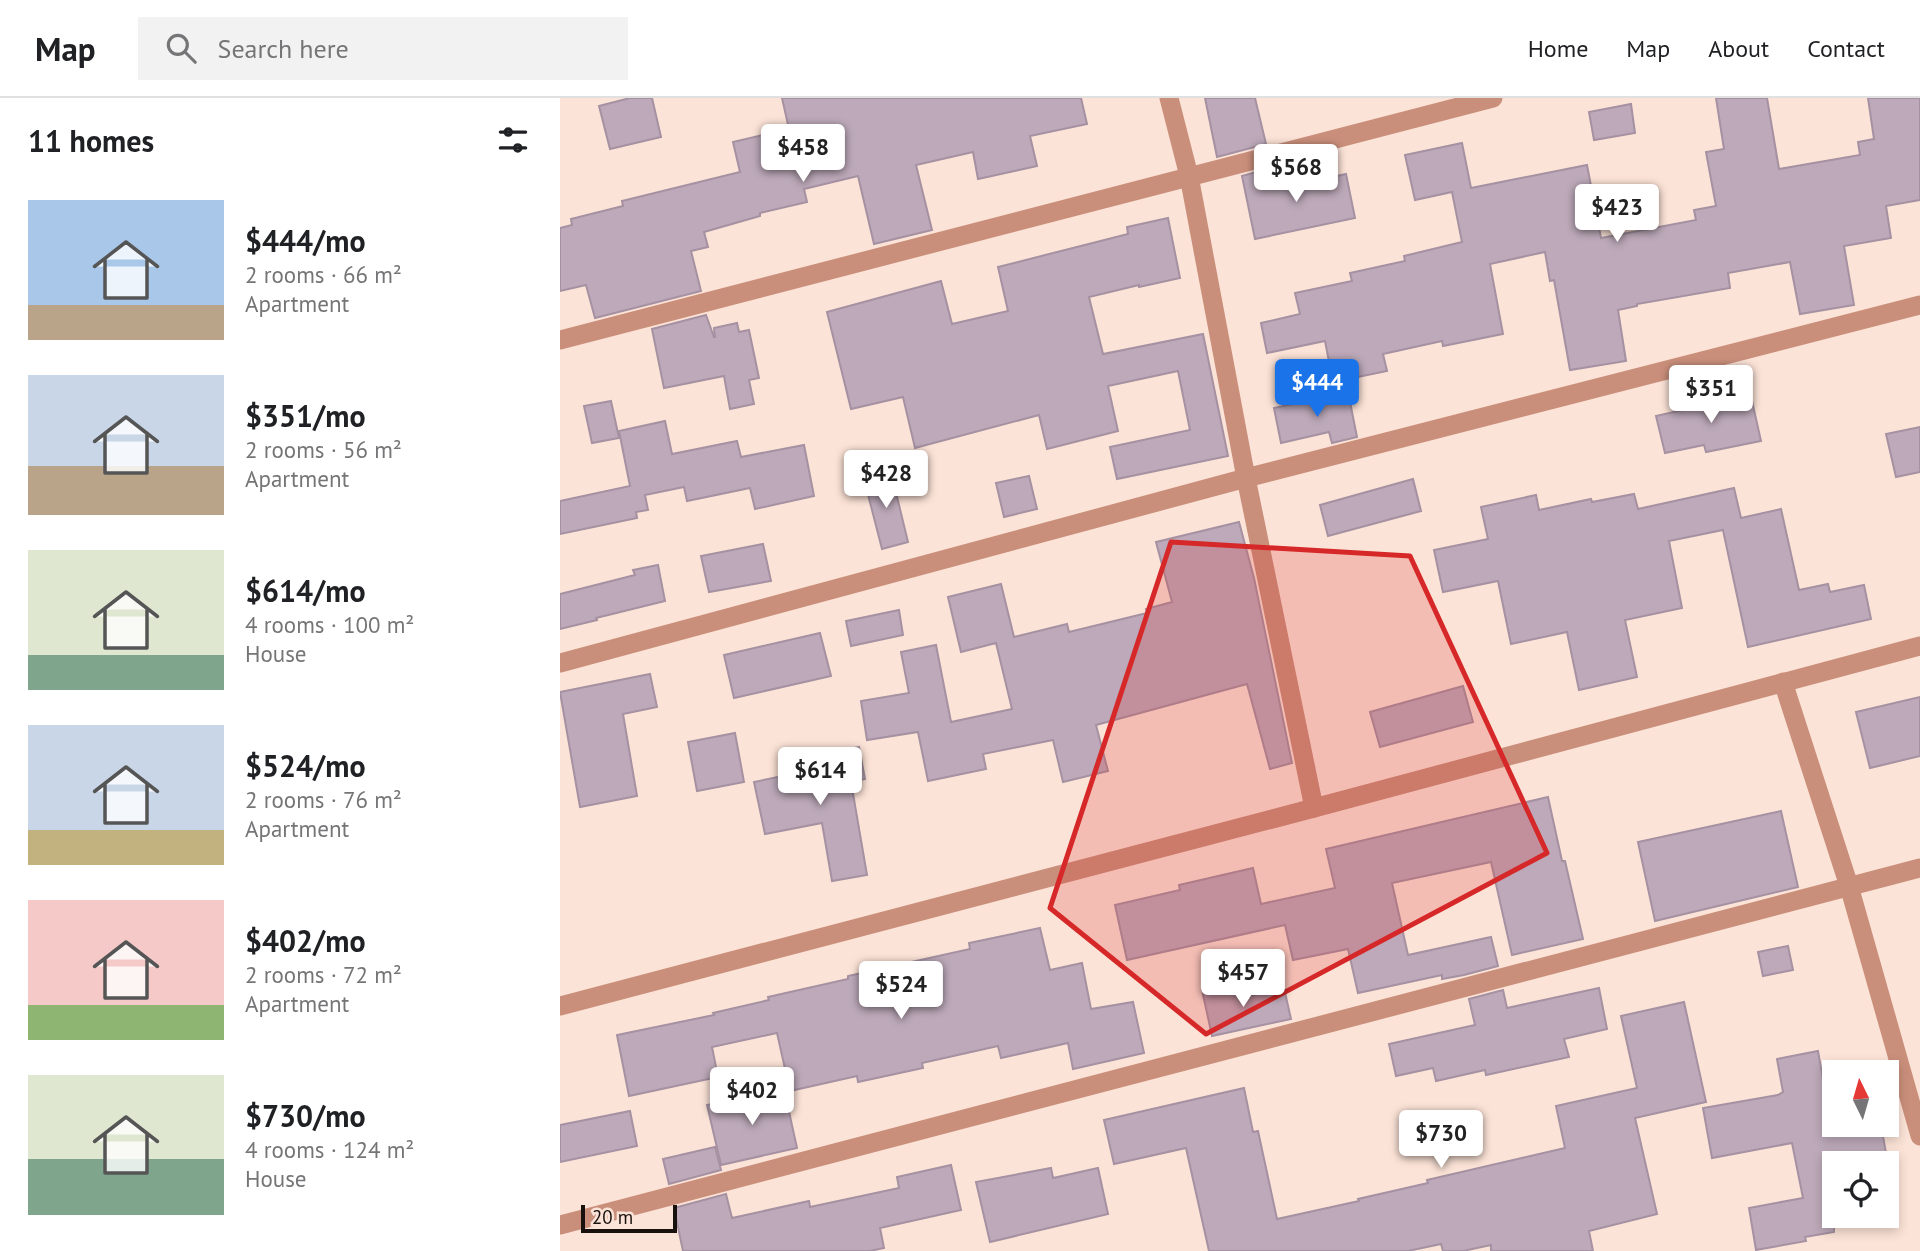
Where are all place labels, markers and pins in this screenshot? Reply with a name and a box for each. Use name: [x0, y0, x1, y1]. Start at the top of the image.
pin: $458: [762, 125, 844, 184]
pin: $568: [1255, 144, 1337, 204]
pin: $423: [1576, 184, 1658, 244]
pin: $444: [1276, 360, 1358, 419]
pin: $351: [1670, 366, 1752, 425]
pin: $428: [845, 450, 927, 510]
pin: $614: [779, 748, 861, 807]
pin: $457: [1202, 950, 1284, 1009]
pin: $524: [860, 962, 942, 1021]
pin: $402: [711, 1068, 793, 1127]
pin: $730: [1400, 1110, 1482, 1170]

